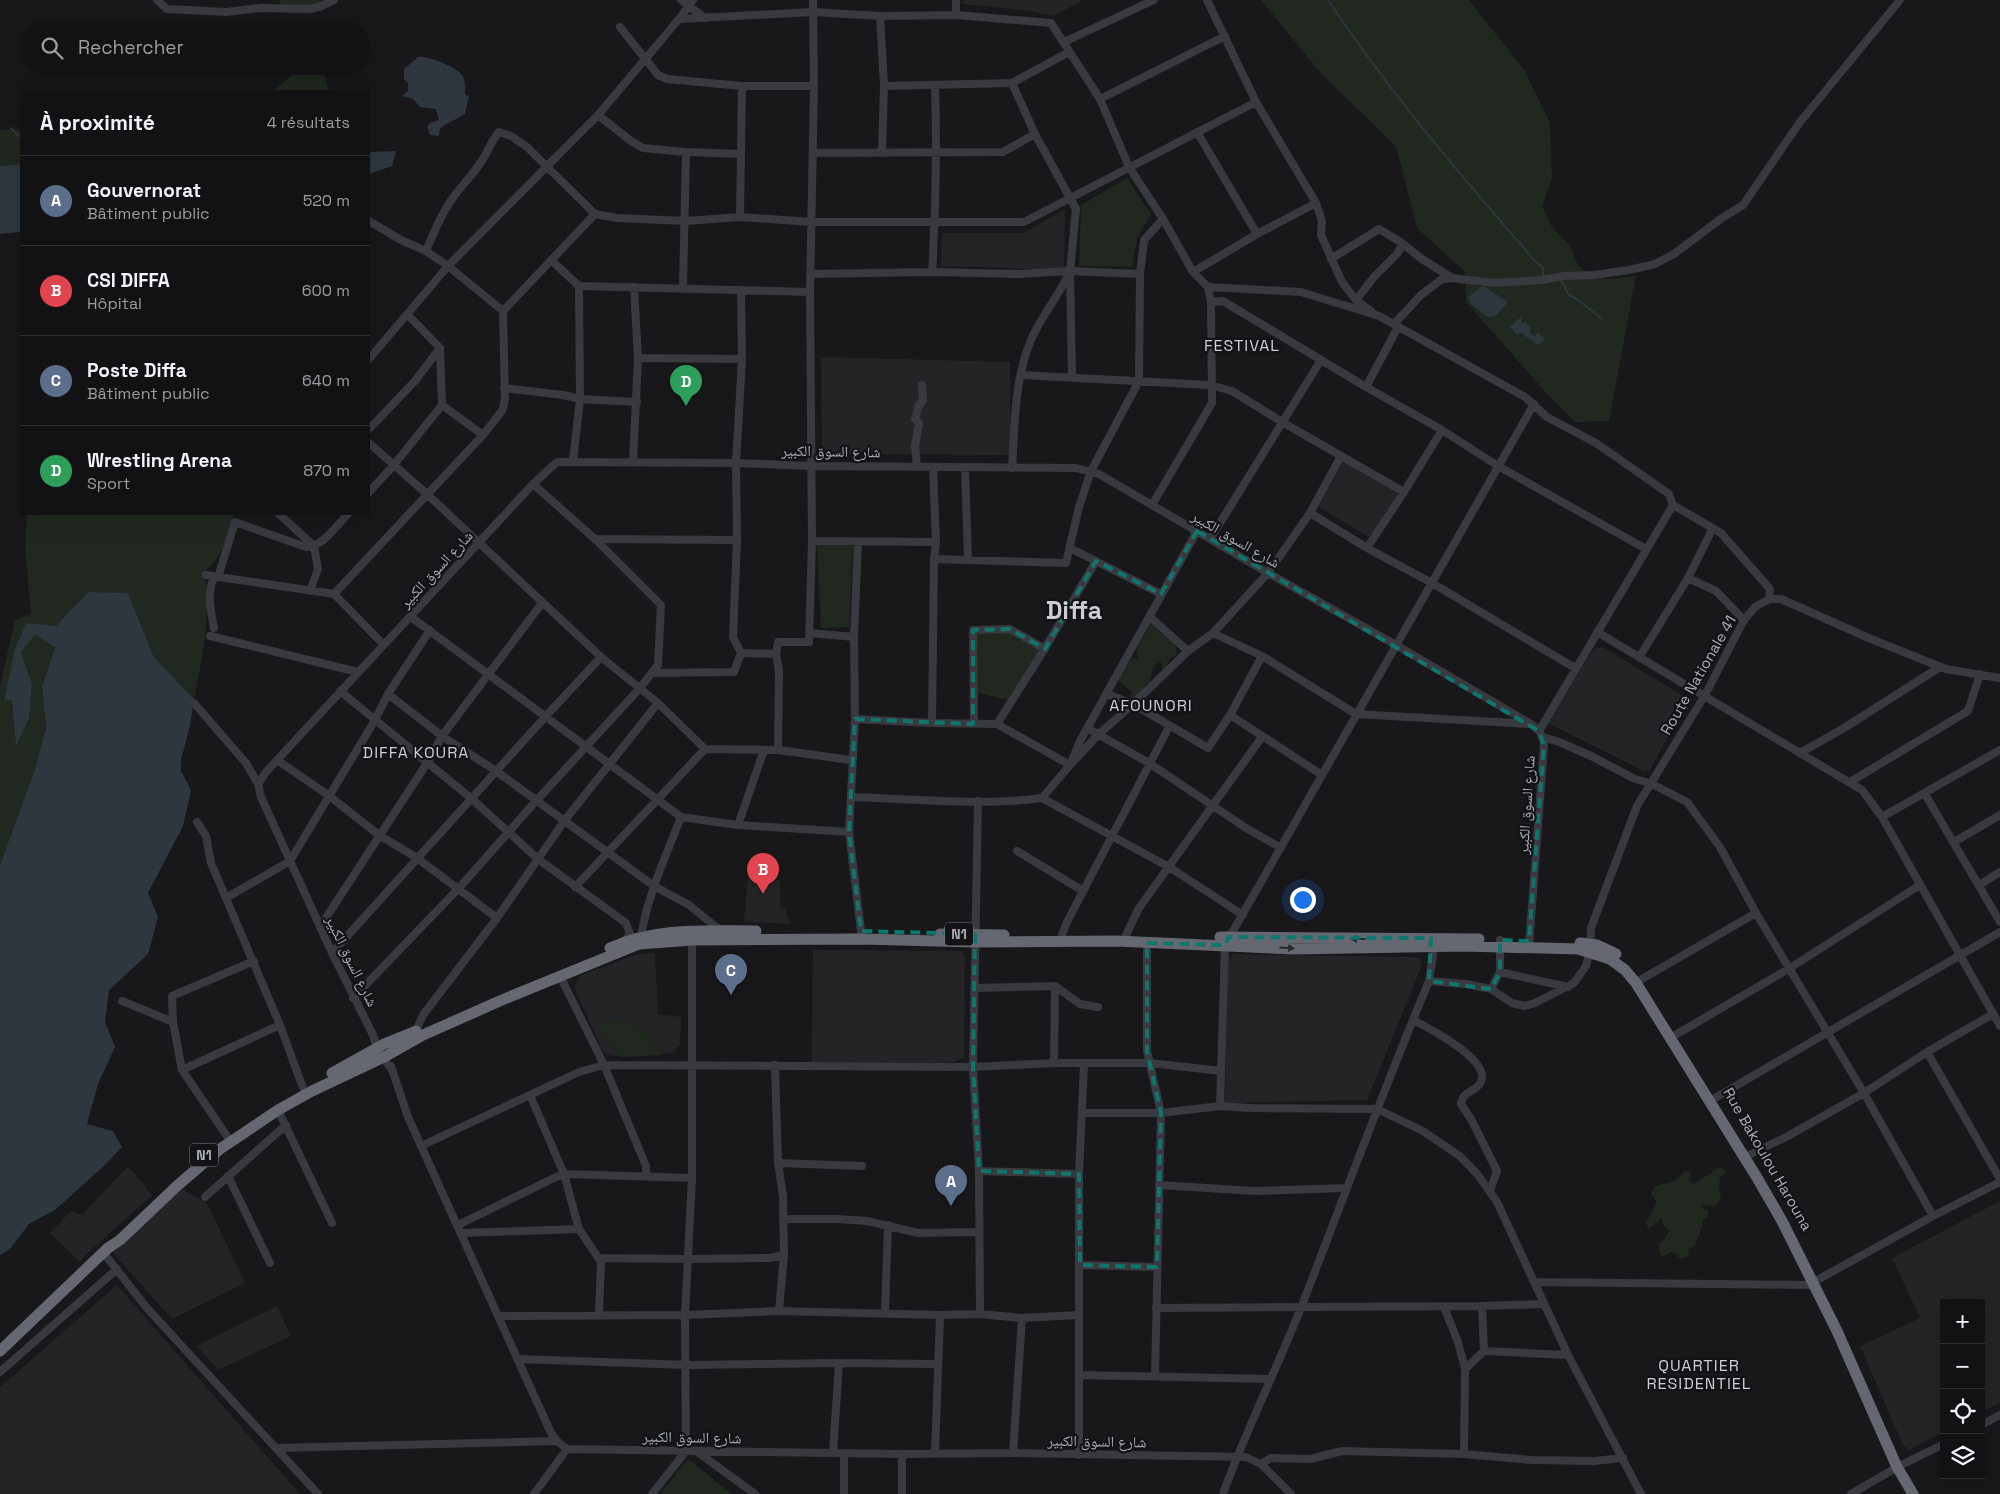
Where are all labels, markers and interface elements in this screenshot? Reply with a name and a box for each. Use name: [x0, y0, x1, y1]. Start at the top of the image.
search box: [20, 20, 370, 75]
icon: search: [38, 34, 66, 62]
text: Rechercher: [78, 35, 184, 60]
text: À proximité: [40, 109, 155, 136]
text: 4 résultats: [267, 112, 350, 133]
text: Gouvernorat: [87, 178, 201, 203]
text: A: [51, 190, 61, 211]
text: 520 m: [303, 190, 350, 211]
text: Bâtiment public: [87, 203, 210, 224]
text: CSI DIFFA: [87, 268, 170, 293]
text: B: [51, 280, 61, 301]
text: 600 m: [302, 280, 350, 301]
text: Hôpital: [87, 293, 142, 314]
district label: FESTIVAL: [1204, 335, 1280, 356]
text: Poste Diffa: [87, 358, 187, 383]
pin: D: [670, 365, 702, 406]
text: C: [51, 370, 61, 391]
text: 640 m: [302, 370, 350, 391]
text: Bâtiment public: [87, 383, 210, 404]
street label: شارع السوق الكبير: [780, 441, 881, 462]
text: Wrestling Arena: [87, 448, 232, 473]
text: D: [51, 460, 61, 481]
text: 870 m: [303, 460, 350, 481]
text: Sport: [87, 473, 130, 494]
street label: شارع السوق الكبير: [1187, 505, 1284, 573]
street label: شارع السوق الكبير: [395, 526, 478, 613]
district label: Diffa: [1046, 594, 1102, 626]
street label: Route Nationale 41: [1656, 612, 1740, 738]
district label: AFOUNORI: [1109, 695, 1193, 716]
district label: DIFFA KOURA: [363, 742, 469, 763]
street label: شارع السوق الكبير: [1513, 755, 1540, 856]
pin: B: [747, 853, 779, 894]
your location: [1290, 887, 1316, 913]
street label: شارع السوق الكبير: [320, 911, 382, 1010]
road number: N1: [945, 922, 973, 946]
one-way arrow: [1350, 935, 1366, 943]
one-way arrow: [1279, 945, 1295, 953]
pin: C: [715, 954, 747, 995]
street label: Rue Bakoulou Harouna: [1719, 1084, 1817, 1234]
road number: N1: [190, 1144, 218, 1166]
pin: A: [935, 1165, 967, 1206]
map controls: [1940, 1299, 1985, 1479]
button: +: [1940, 1299, 1985, 1344]
button: −: [1940, 1344, 1985, 1389]
district label: QUARTIER RESIDENTIEL: [1646, 1355, 1752, 1394]
button: locate: [1940, 1389, 1985, 1434]
street label: شارع السوق الكبير: [641, 1427, 742, 1448]
street label: شارع السوق الكبير: [1046, 1431, 1147, 1452]
button: layers: [1940, 1434, 1985, 1479]

